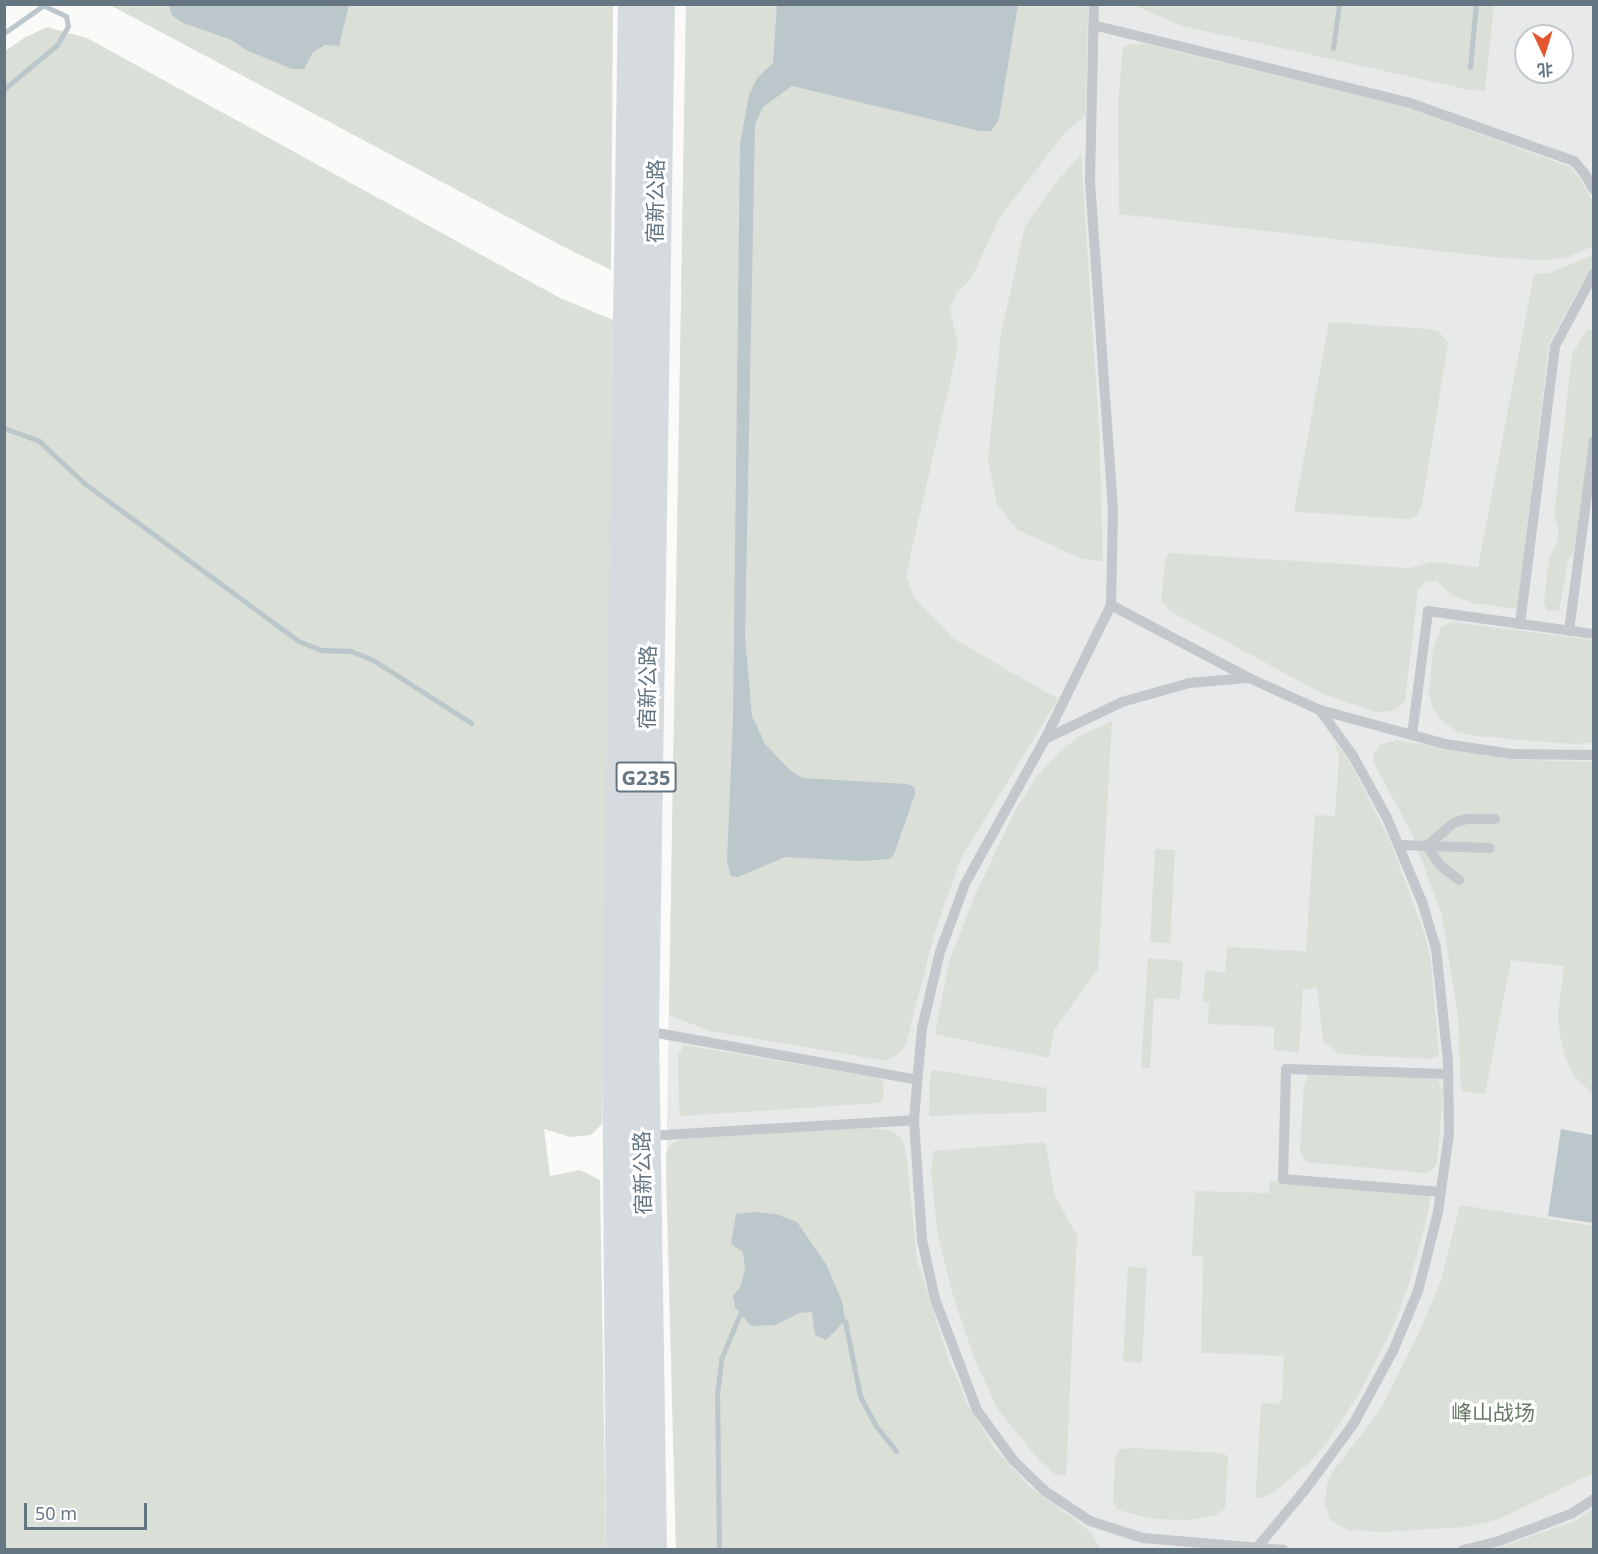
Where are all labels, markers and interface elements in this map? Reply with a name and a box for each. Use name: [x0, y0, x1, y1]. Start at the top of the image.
north arrow: [1514, 24, 1574, 84]
text: 北: [1536, 58, 1554, 81]
street label: 宿新公路: [642, 159, 668, 243]
street label: 宿新公路: [634, 645, 660, 729]
road number: G235: [614, 760, 678, 794]
street label: 宿新公路: [629, 1131, 655, 1215]
park label: 峰山战场: [1451, 1399, 1535, 1425]
scale bar: [27, 1491, 150, 1529]
text: 50 m: [35, 1501, 77, 1525]

